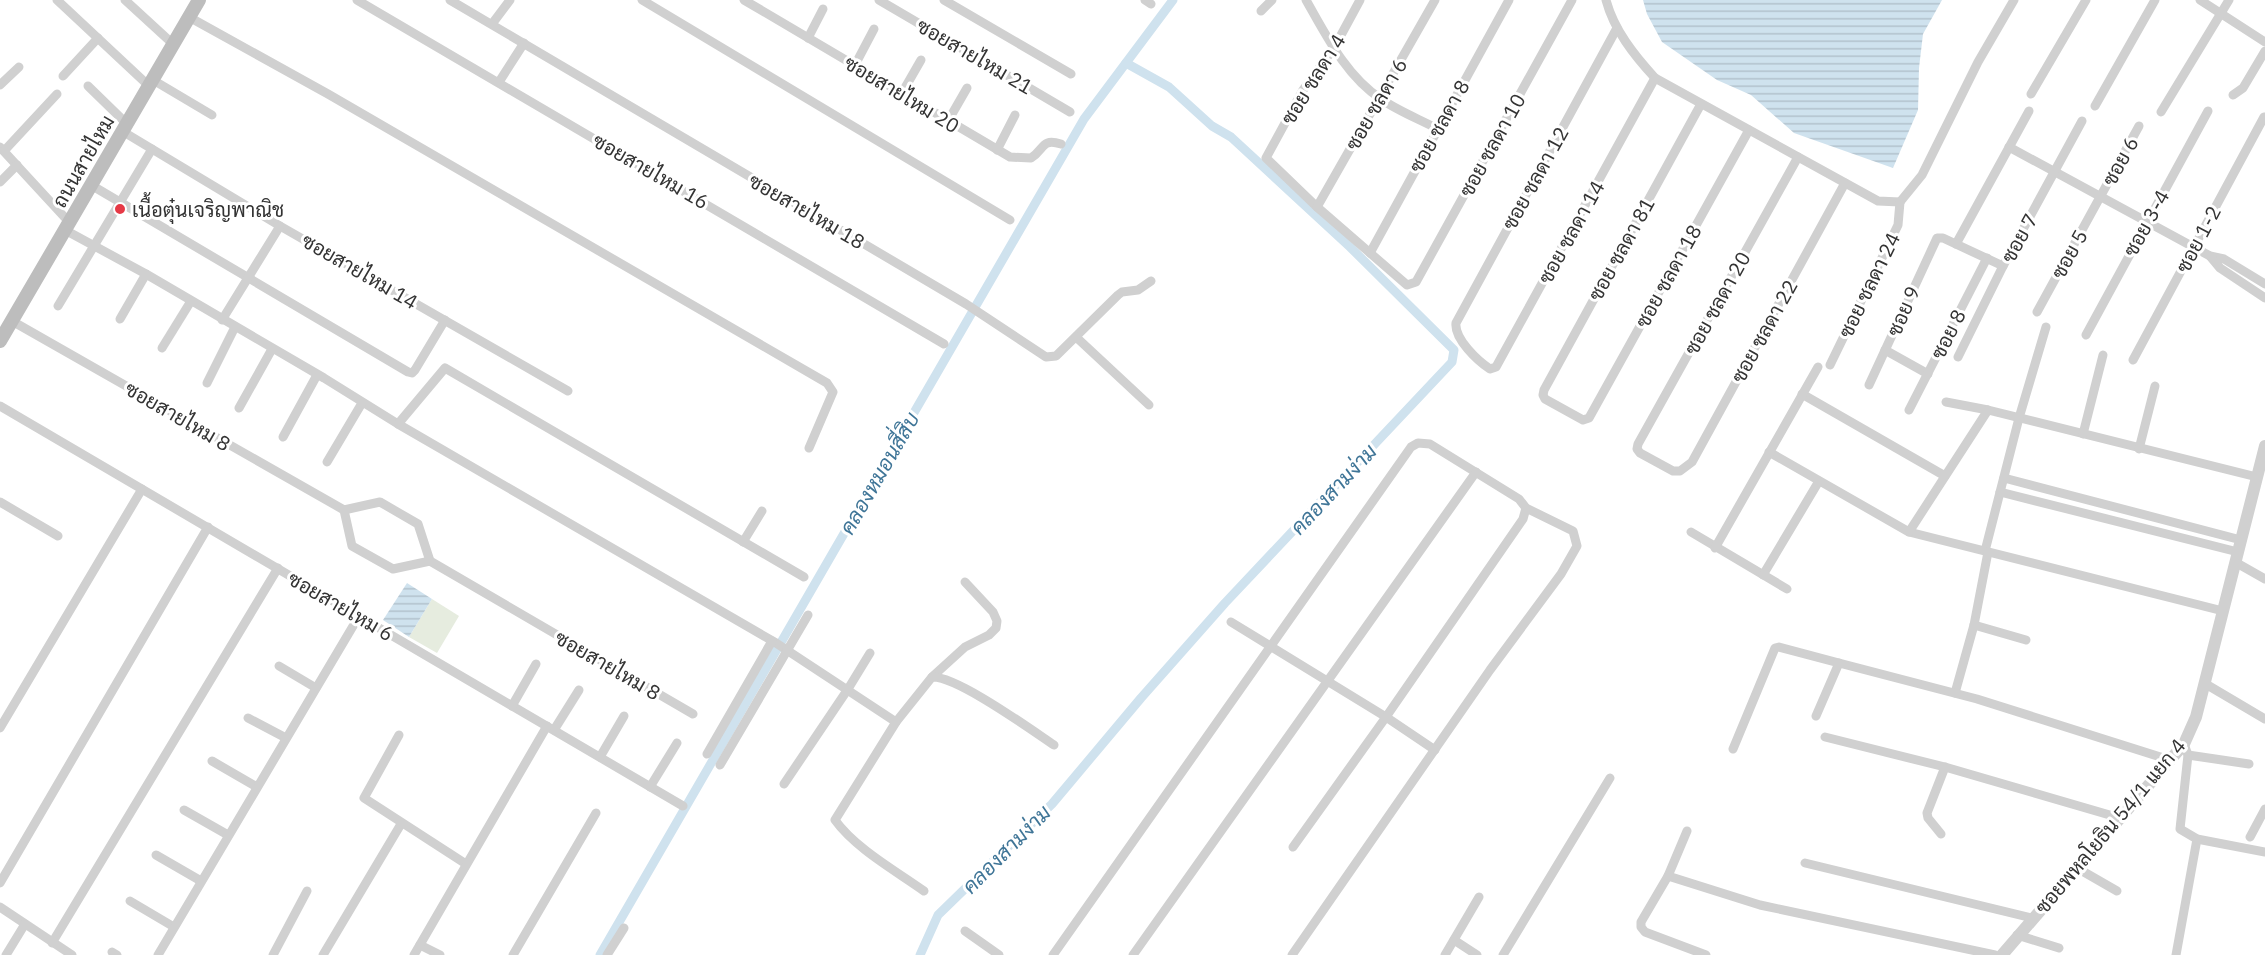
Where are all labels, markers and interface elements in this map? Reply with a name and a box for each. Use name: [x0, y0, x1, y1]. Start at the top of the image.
street label: ซอยสายไหม 21: [912, 12, 1038, 100]
street label: ซอย ชลดา 4: [1274, 29, 1352, 129]
street label: ซอยสายไหม 20: [839, 49, 965, 139]
street label: ซอย ชลดา 6: [1339, 53, 1413, 155]
street label: ซอย ชลดา 8: [1402, 75, 1476, 177]
street label: ซอย ชลดา 10: [1453, 89, 1531, 201]
street label: ถนนสายไหม: [46, 110, 120, 212]
street label: ซอย ชลดา 12: [1496, 122, 1574, 234]
street label: ซอยสายไหม 16: [588, 127, 714, 215]
street label: ซอย 6: [2096, 132, 2144, 190]
street label: ซอยสายไหม 18: [744, 167, 870, 255]
street label: ซอย ชลดา 14: [1532, 176, 1610, 288]
street label: ซอย 3-4: [2117, 185, 2175, 261]
place label: เนื้อตุ๋นเจริญพาณิช: [132, 192, 284, 224]
street label: ซอย ชลดา 81: [1582, 193, 1660, 305]
street label: ซอย 1-2: [2169, 201, 2227, 277]
marker: เนื้อตุ๋นเจริญพาณิช: [113, 202, 127, 216]
street label: ซอย 7: [1995, 209, 2043, 267]
street label: ซอย ชลดา 18: [1629, 220, 1707, 332]
street label: ซอย 5: [2045, 225, 2093, 283]
street label: ซอยสายไหม 14: [297, 227, 423, 315]
street label: ซอย ชลดา 24: [1832, 228, 1906, 342]
street label: ซอย ชลดา 20: [1678, 247, 1756, 359]
street label: ซอย ชลดา 22: [1725, 275, 1803, 387]
street label: ซอย 9: [1880, 282, 1926, 340]
street label: ซอย 8: [1924, 305, 1972, 363]
street label: ซอยสายไหม 8: [120, 375, 236, 457]
water label: คลองหมอนสี่สิบ: [828, 404, 925, 539]
water label: คลองสามง่าม: [1284, 437, 1382, 540]
street label: ซอยสายไหม 6: [283, 565, 399, 647]
street label: ซอยสายไหม 8: [550, 624, 666, 706]
street label: ซอยพหลโยธิน 54/1 แยก 4: [2029, 733, 2191, 919]
water label: คลองสามง่าม: [956, 799, 1056, 899]

